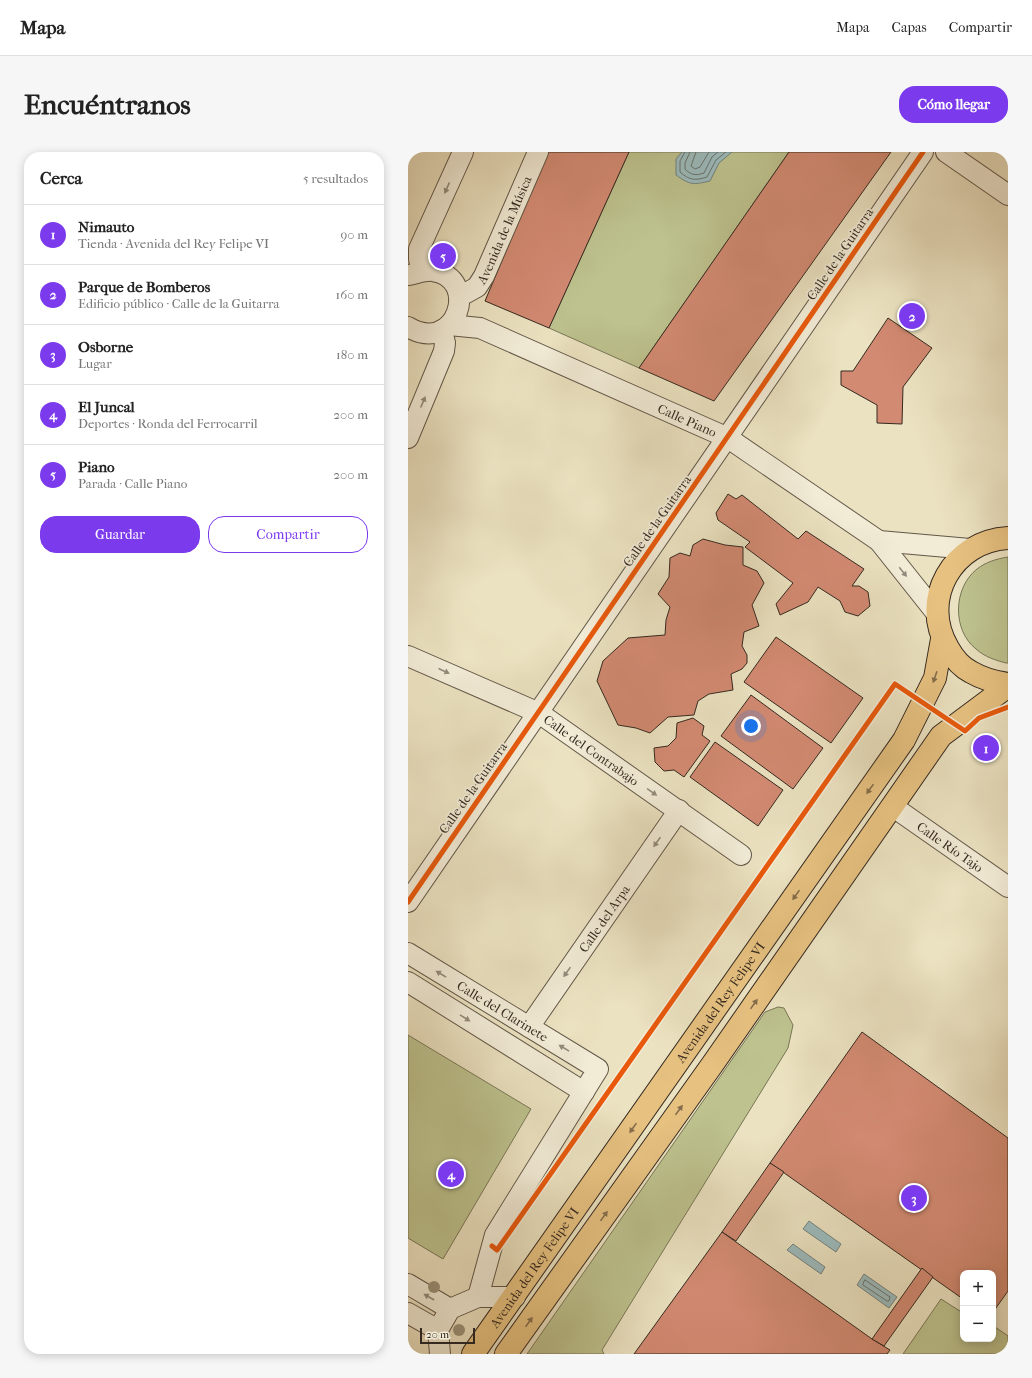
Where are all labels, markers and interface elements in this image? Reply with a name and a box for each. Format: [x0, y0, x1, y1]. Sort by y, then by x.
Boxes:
text: Mapa [20, 17, 65, 39]
text: Mapa [836, 19, 870, 36]
text: Capas [892, 19, 927, 36]
text: Compartir [949, 19, 1012, 36]
button: Cómo llegar [899, 86, 1008, 123]
text: Encuéntranos [24, 88, 191, 121]
text: Cerca [40, 168, 82, 188]
text: 5 resultados [303, 171, 368, 186]
street label: Avenida de la Música [473, 173, 535, 287]
one-way arrow [444, 182, 450, 193]
street label: Calle de la Guitarra [804, 204, 877, 303]
text: Nimauto [78, 218, 134, 236]
text: 1 [51, 227, 55, 242]
text: 90 m [340, 227, 368, 242]
text: Tienda · Avenida del Rey Felipe VI [78, 236, 269, 251]
pin: 5 [430, 241, 456, 271]
text: Parque de Bomberos [78, 278, 210, 296]
text: 2 [50, 287, 56, 302]
text: 160 m [336, 287, 368, 302]
text: Edificio público · Calle de la Guitarra [78, 296, 280, 311]
pin: 2 [899, 301, 925, 331]
text: Osborne [78, 338, 133, 356]
text: 3 [50, 347, 56, 362]
text: 180 m [336, 347, 368, 362]
text: Lugar [78, 356, 112, 371]
one-way arrow [420, 397, 426, 408]
text: El Juncal [78, 398, 135, 416]
street label: Calle Piano [656, 400, 720, 440]
text: 4 [49, 407, 57, 422]
text: 200 m [333, 407, 368, 422]
text: Deportes · Ronda del Ferrocarril [78, 416, 258, 431]
text: Piano [78, 458, 115, 476]
text: 5 [50, 467, 56, 482]
text: 200 m [333, 467, 368, 482]
street label: Calle de la Guitarra [620, 472, 695, 569]
text: Parada · Calle Piano [78, 476, 187, 491]
button: Guardar [40, 516, 200, 553]
button: Compartir [208, 516, 368, 553]
one-way arrow [899, 566, 908, 577]
one-way arrow [438, 668, 449, 674]
one-way arrow [932, 671, 938, 683]
street label: Calle del Contrabajo [541, 711, 642, 789]
your location [741, 716, 761, 736]
pin: 1 [973, 733, 999, 763]
street label: Calle de la Guitarra [436, 739, 511, 836]
one-way arrow [866, 784, 874, 794]
one-way arrow [647, 788, 658, 796]
street label: Calle Río Tajo [914, 818, 987, 875]
one-way arrow [653, 837, 661, 847]
street label: Calle del Arpa [576, 881, 633, 955]
one-way arrow [792, 890, 800, 901]
street label: Avenida del Rey Felipe VI [672, 939, 767, 1066]
one-way arrow [563, 967, 571, 977]
one-way arrow [435, 970, 447, 977]
street label: Calle del Clarinete [455, 977, 551, 1045]
one-way arrow [750, 999, 758, 1009]
one-way arrow [460, 1014, 470, 1022]
one-way arrow [559, 1045, 570, 1052]
one-way arrow [675, 1105, 683, 1116]
one-way arrow [629, 1123, 637, 1133]
pin: 4 [438, 1159, 464, 1189]
pin: 3 [901, 1183, 927, 1213]
street label: Avenida del Rey Felipe VI [486, 1204, 581, 1331]
one-way arrow [600, 1211, 608, 1221]
map controls [960, 1270, 996, 1342]
button: + [960, 1270, 996, 1306]
one-way arrow [423, 1293, 435, 1300]
button: − [960, 1306, 996, 1342]
one-way arrow [525, 1317, 533, 1327]
scale bar [420, 1326, 475, 1345]
text: 20 m [426, 1328, 449, 1341]

